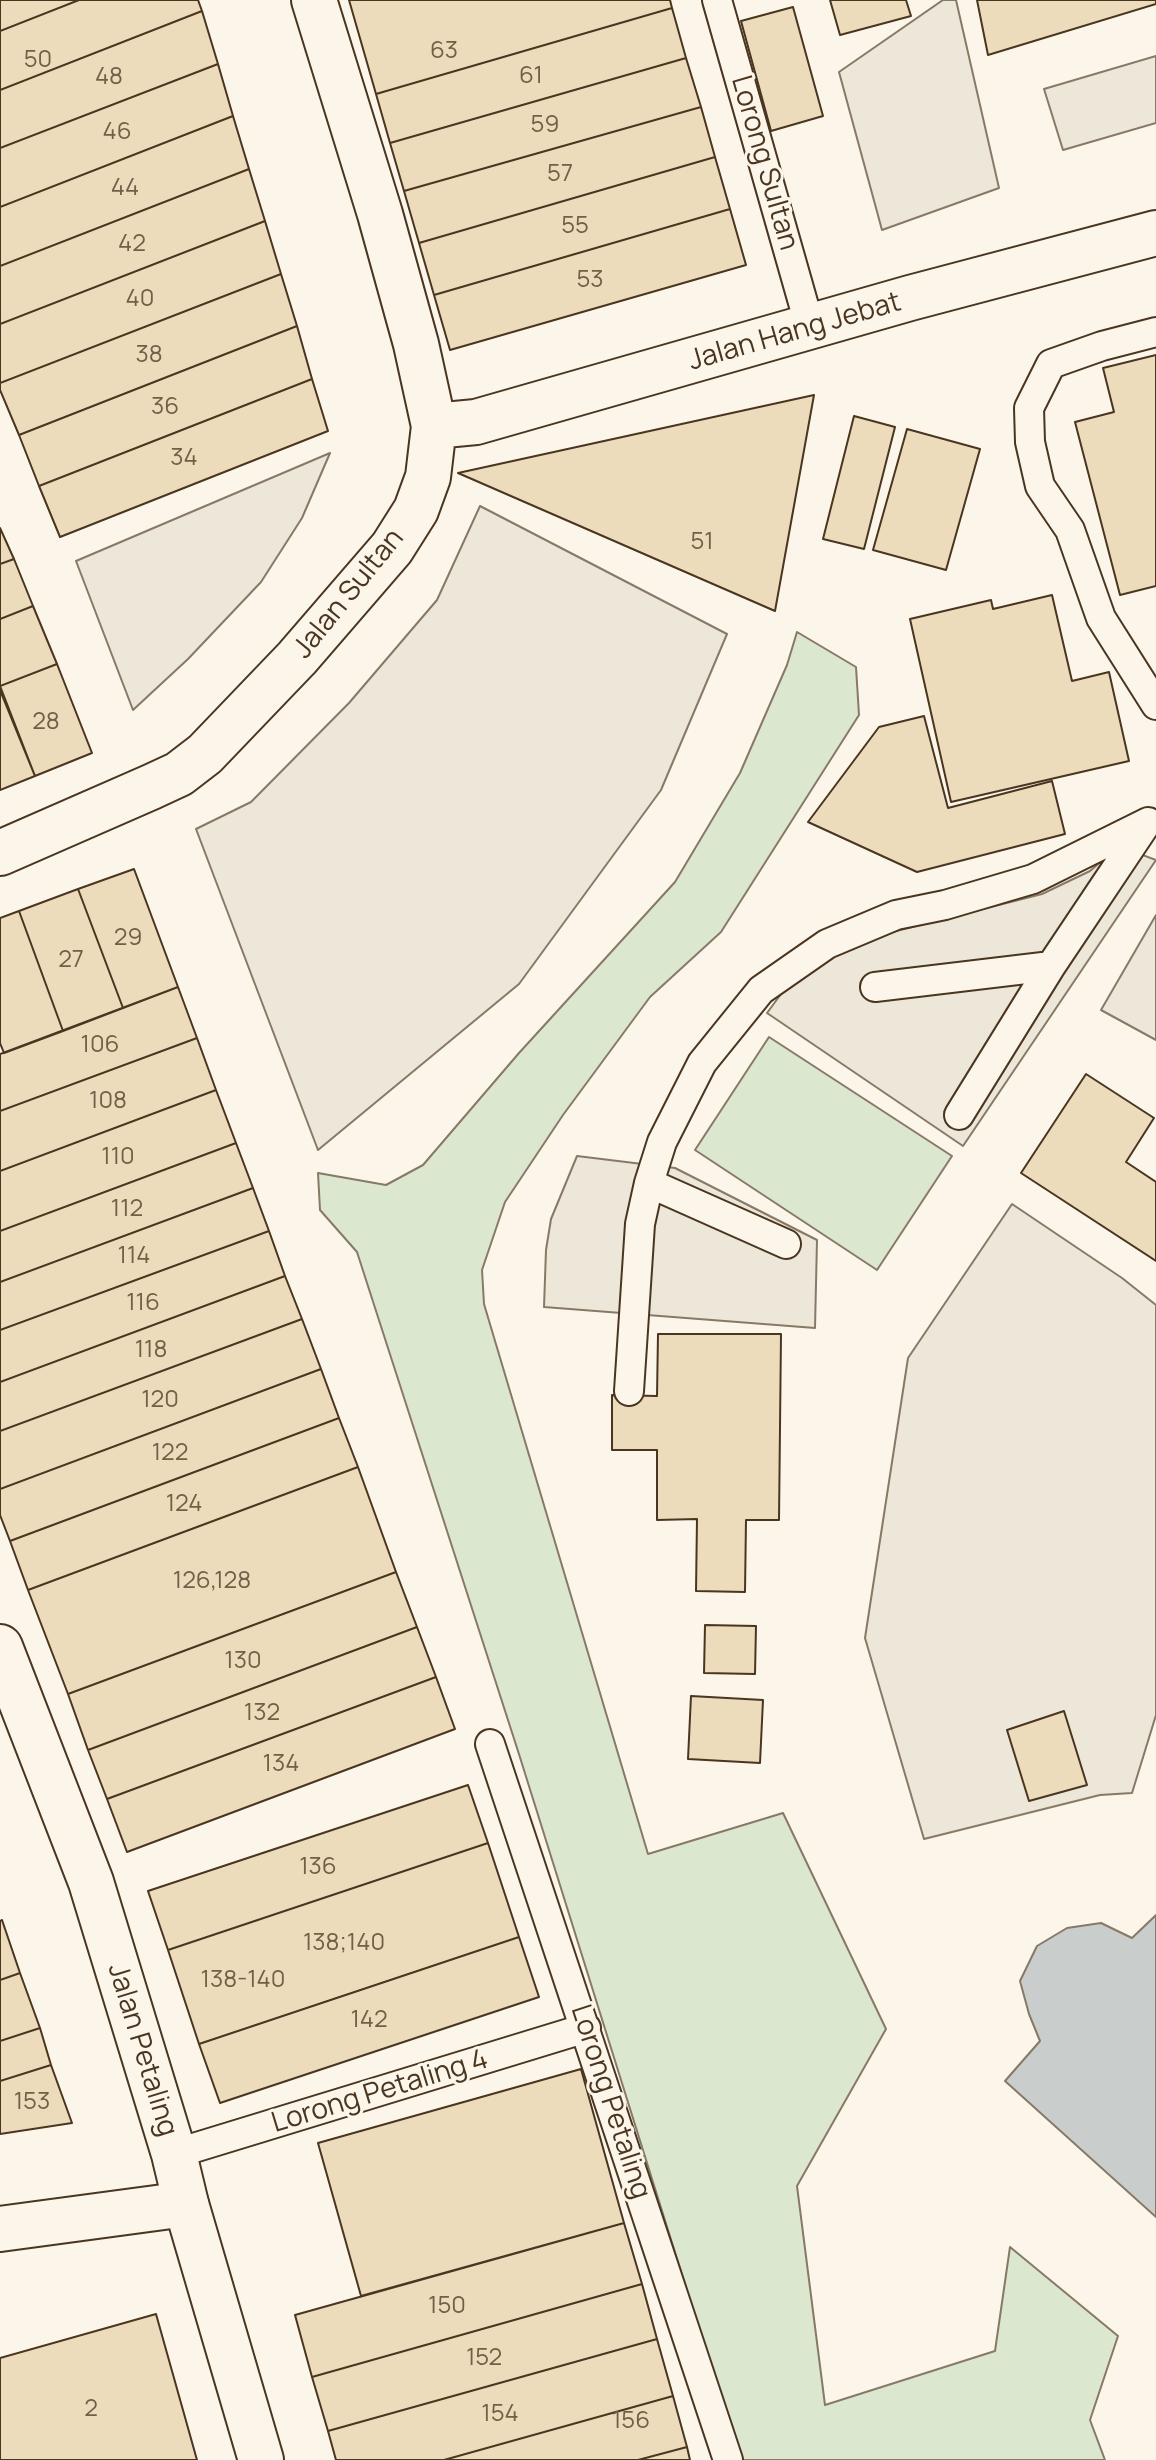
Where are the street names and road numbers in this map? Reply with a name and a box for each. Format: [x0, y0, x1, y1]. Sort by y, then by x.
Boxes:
street label: Lorong Sultan [723, 72, 805, 254]
street label: Jalan Hang Jebat [685, 286, 905, 378]
street label: Jalan Sultan [287, 523, 411, 665]
street label: Jalan Petaling [100, 1959, 184, 2141]
street label: Lorong Petaling [563, 2001, 657, 2203]
street label: Lorong Petaling 4 [268, 2043, 492, 2141]

